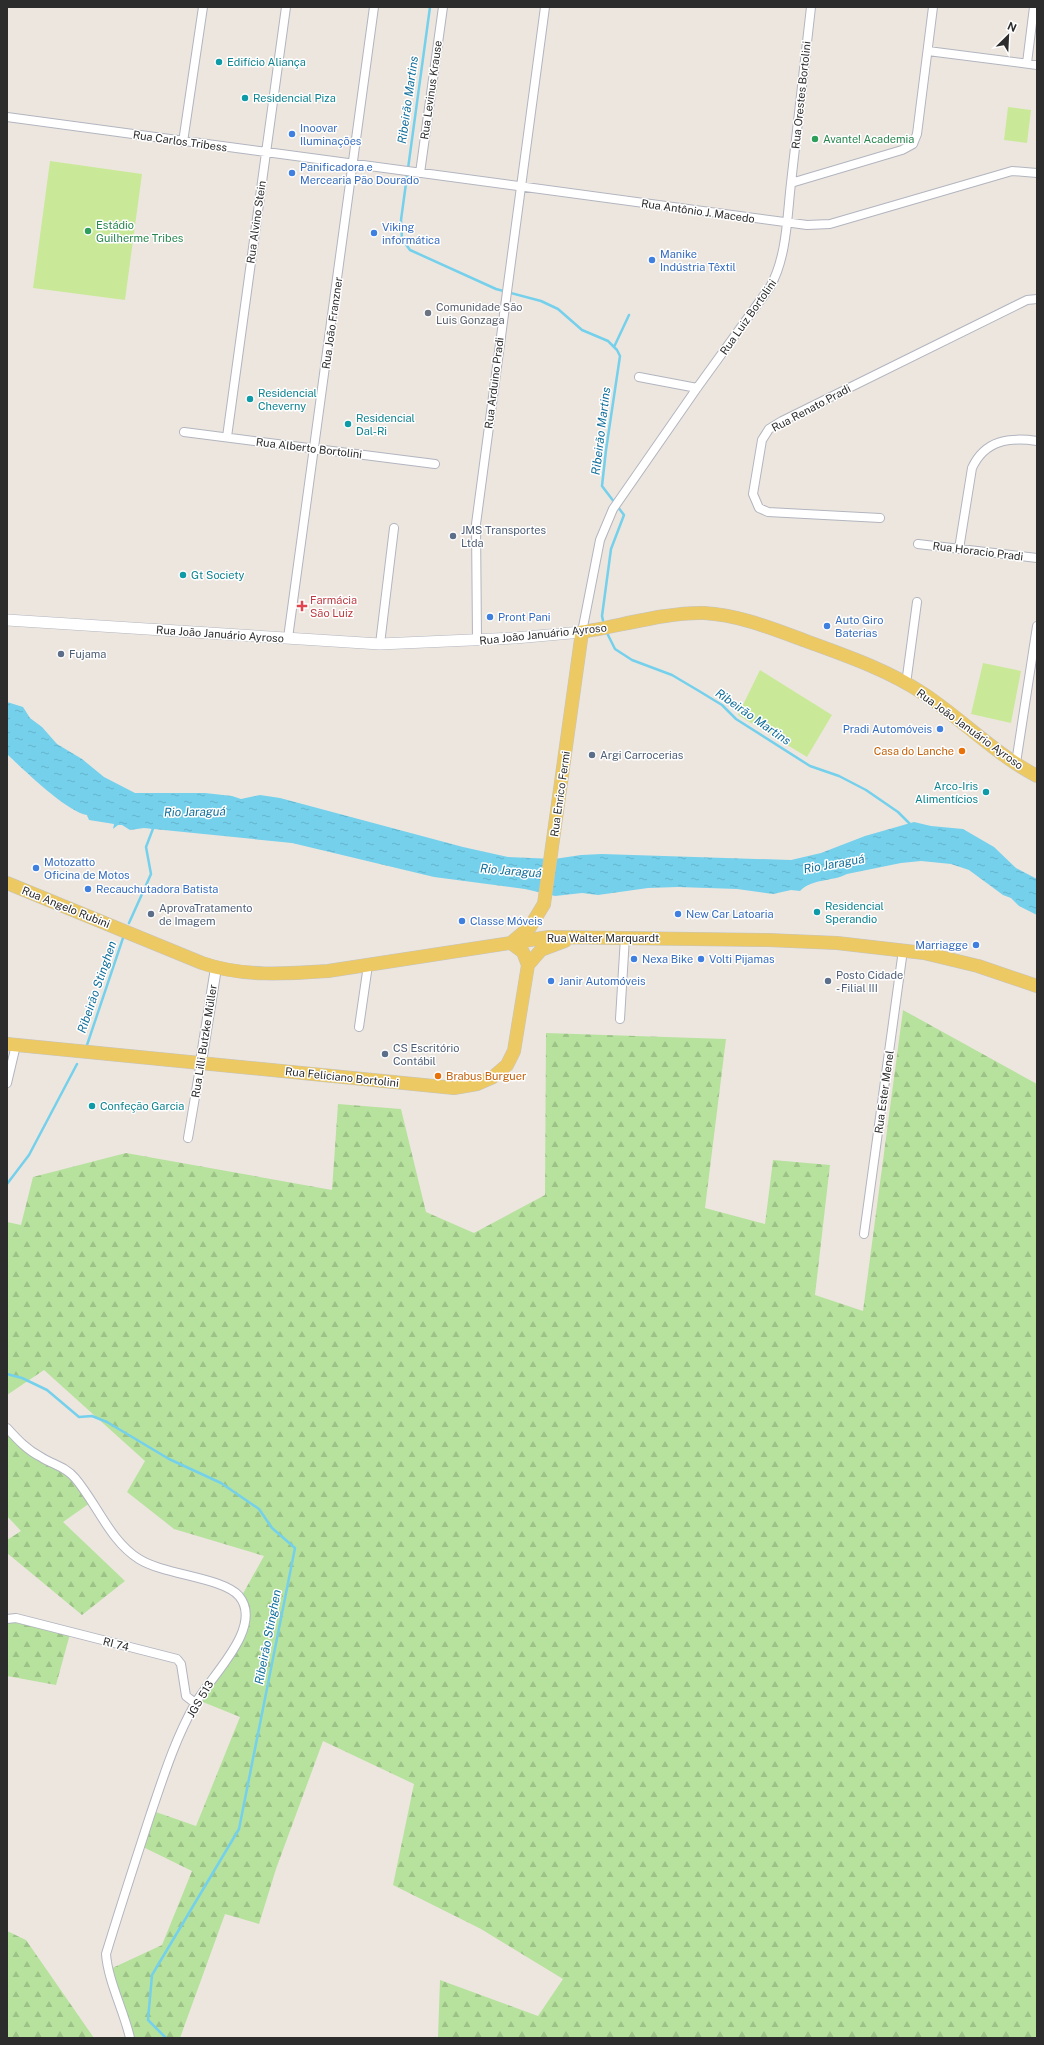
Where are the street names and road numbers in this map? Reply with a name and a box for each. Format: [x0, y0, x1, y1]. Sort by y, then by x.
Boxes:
street label: Rua Levinus Krause [418, 40, 444, 140]
street label: Rua Orestes Bortolini [789, 41, 813, 149]
street label: Rua Carlos Tribess [132, 128, 228, 154]
street label: Rua Alvino Stein [244, 180, 268, 264]
street label: Rua Antônio J. Macedo [640, 197, 756, 225]
street label: Rua João Franzner [320, 276, 344, 370]
street label: Rua Luiz Bortolini [717, 277, 779, 357]
street label: Rua Arduino Pradi [482, 337, 506, 429]
street label: Rua Renato Pradi [769, 382, 853, 434]
street label: Rua Alberto Bortolini [255, 436, 363, 460]
street label: Rua Horacio Pradi [932, 539, 1024, 563]
street label: Rua João Januário Ayroso [479, 621, 607, 647]
street label: Rua João Januário Ayroso [156, 624, 284, 644]
street label: Rua João Januário Ayroso [915, 687, 1025, 771]
street label: Rua Enrico Fermi [548, 750, 572, 838]
street label: Rua Angelo Rubini [20, 884, 112, 930]
street label: Rua Walter Marquardt [547, 932, 659, 944]
street label: Rua Lilli Butzke Müller [189, 984, 219, 1098]
street label: Rua Ester Menel [872, 1050, 896, 1134]
street label: Rua Feliciano Bortolini [285, 1065, 399, 1089]
street label: RI 74 [102, 1635, 130, 1653]
street label: JGS 513 [184, 1678, 216, 1720]

